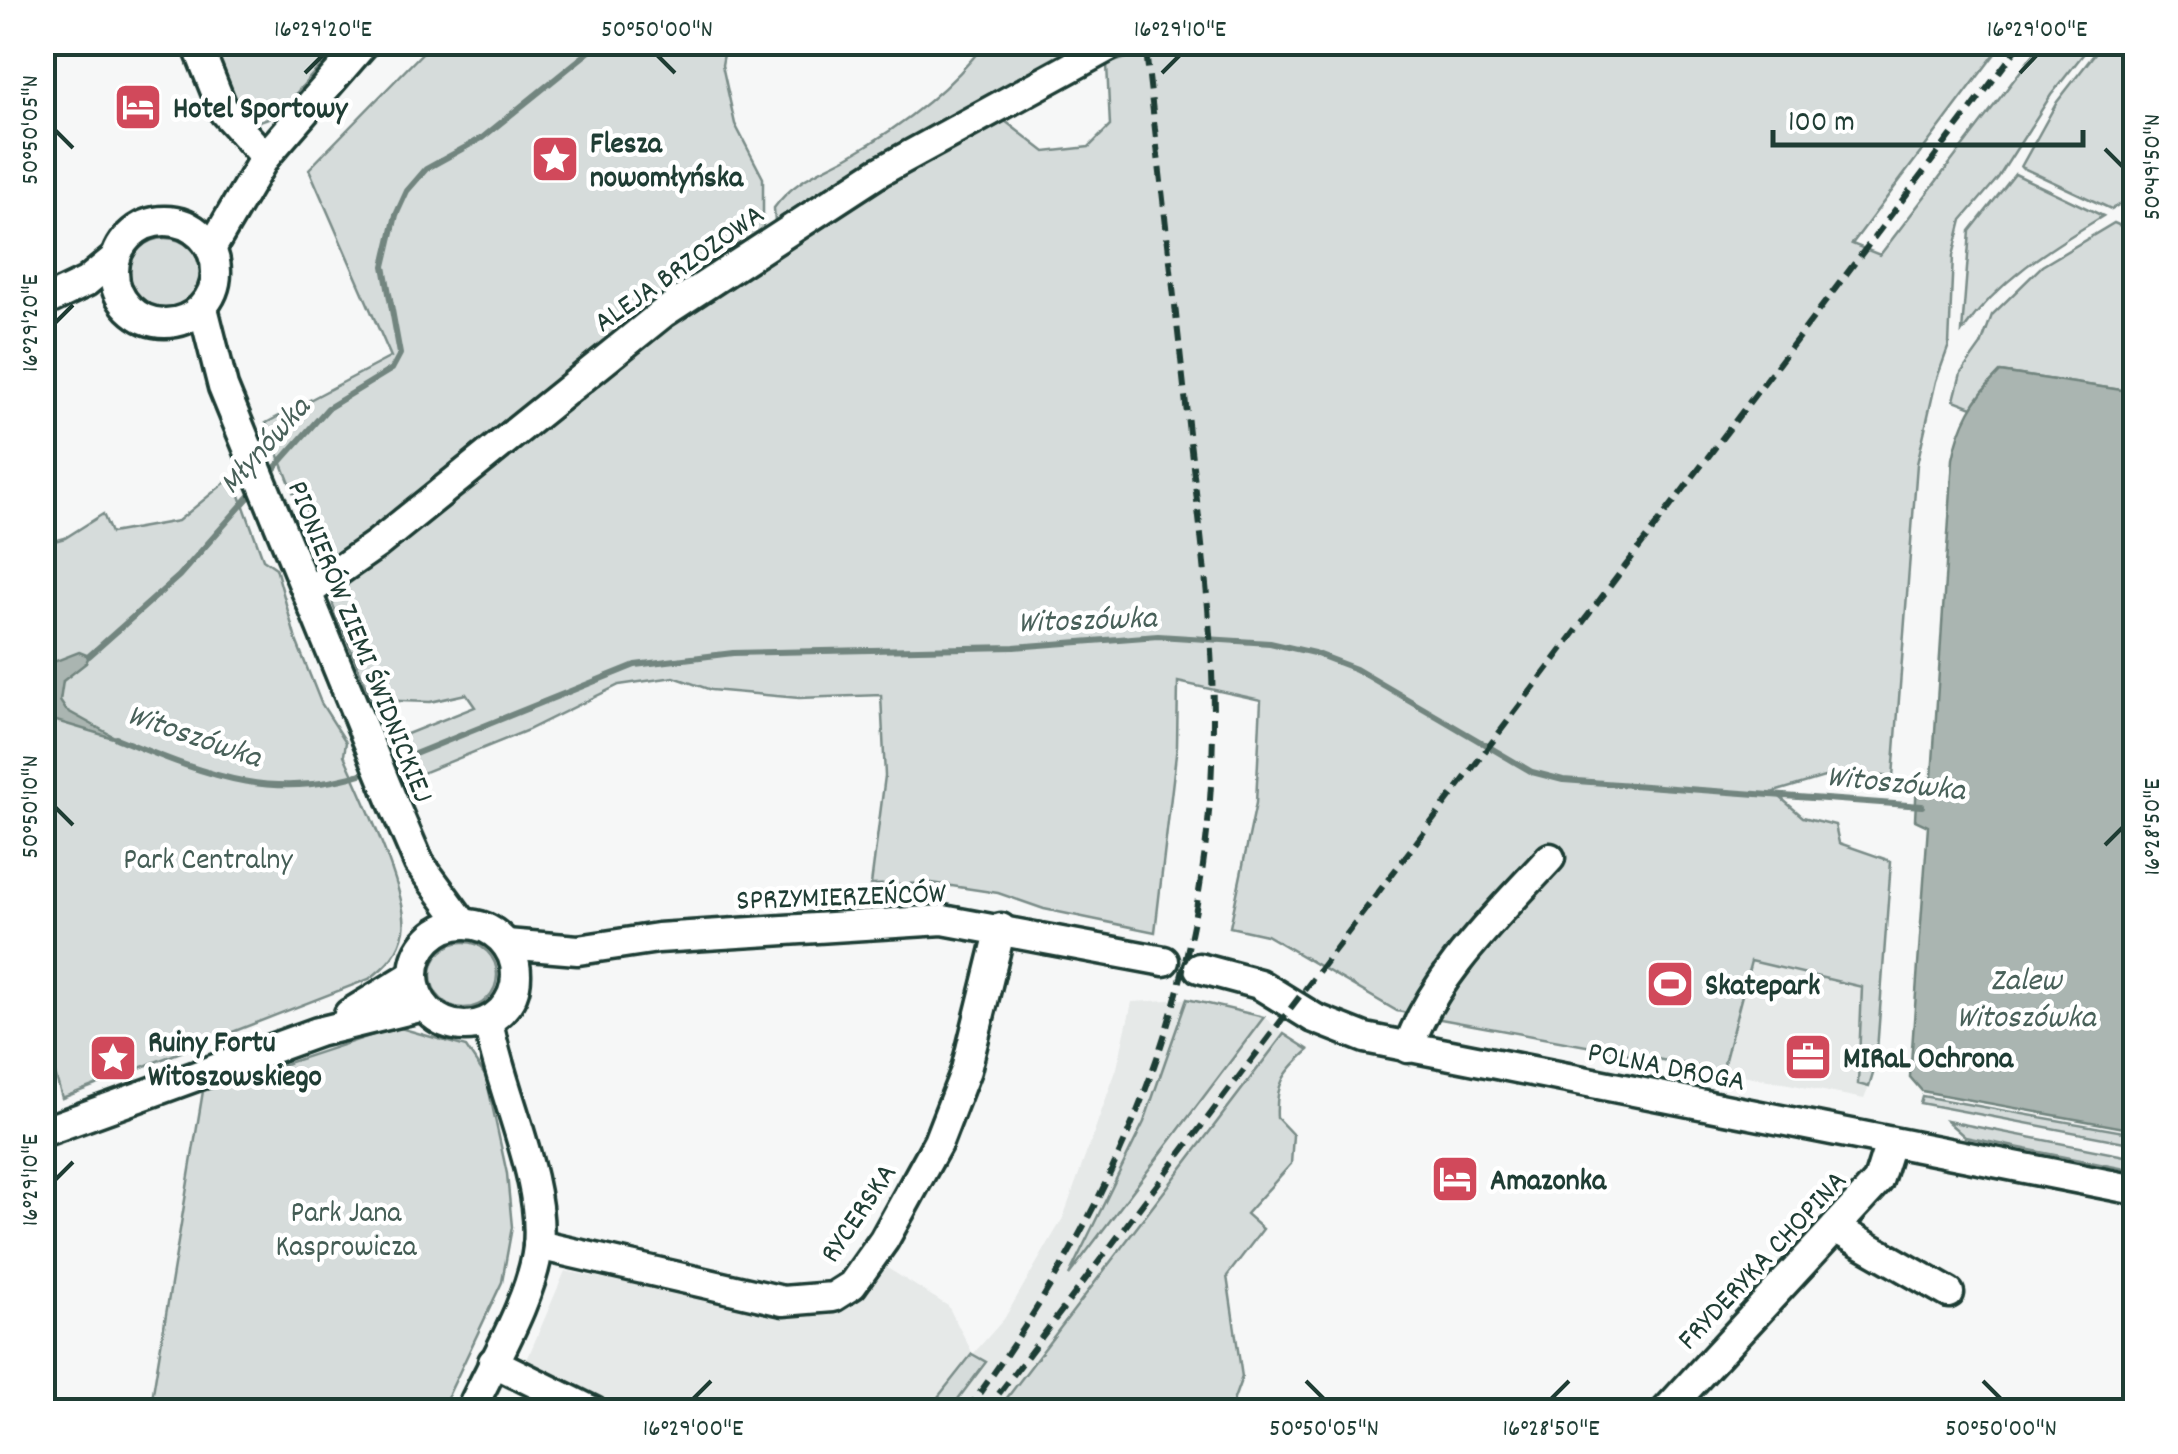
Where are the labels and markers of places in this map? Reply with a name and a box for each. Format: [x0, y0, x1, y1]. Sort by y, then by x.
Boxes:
hotel icon: Hotel Sportowy [112, 81, 164, 133]
place label: Hotel Sportowy [173, 90, 349, 133]
place label: Flesza nowomłyńska [590, 125, 744, 202]
place icon: Flesza nowomłyńska [529, 133, 581, 185]
sports icon: Skatepark [1644, 958, 1696, 1010]
place label: Skatepark [1705, 967, 1820, 1010]
place label: Ruiny Fortu Witoszowskiego [148, 1024, 322, 1101]
office icon: MIRaL Ochrona [1782, 1031, 1834, 1083]
place icon: Ruiny Fortu Witoszowskiego [87, 1032, 139, 1084]
place label: MIRaL Ochrona [1843, 1040, 2014, 1083]
hotel icon: Amazonka [1429, 1153, 1481, 1205]
place label: Amazonka [1490, 1162, 1607, 1205]

